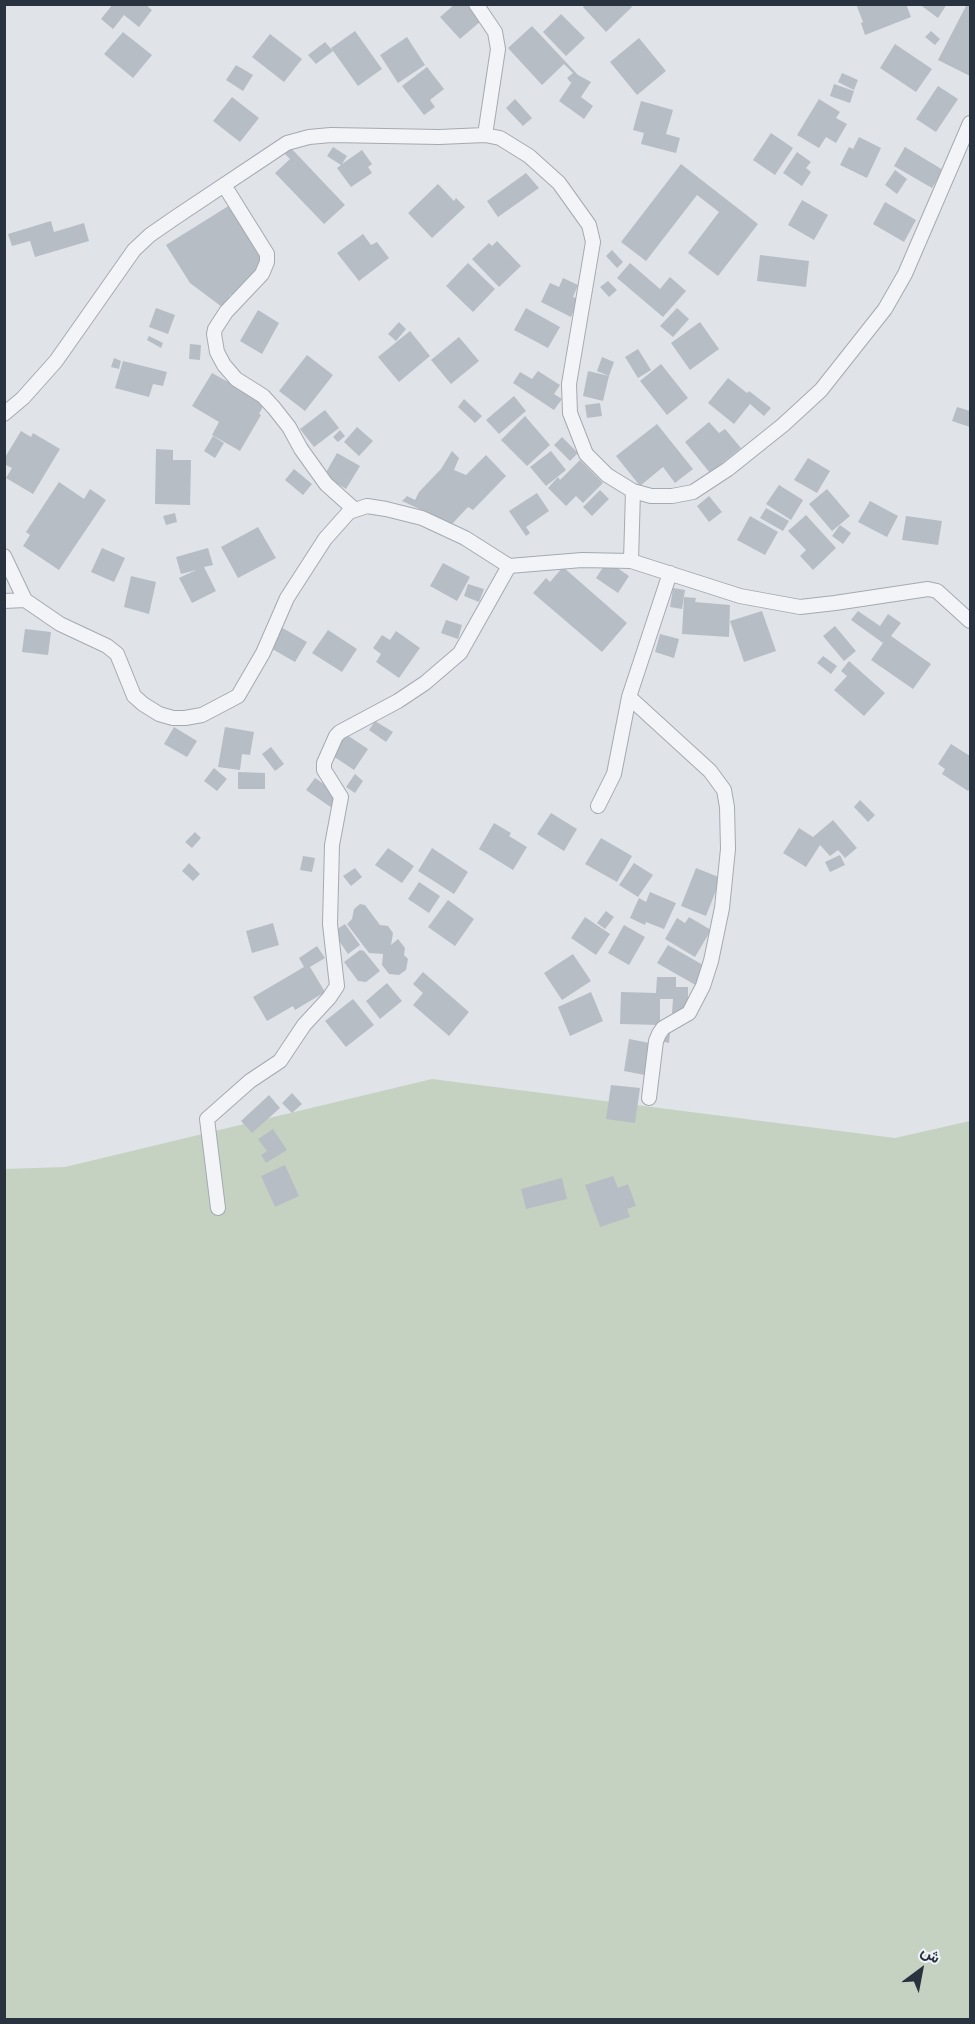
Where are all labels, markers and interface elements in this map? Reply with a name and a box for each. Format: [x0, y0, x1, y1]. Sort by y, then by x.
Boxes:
north arrow [891, 1940, 951, 2000]
text: ش [918, 1941, 944, 1967]

